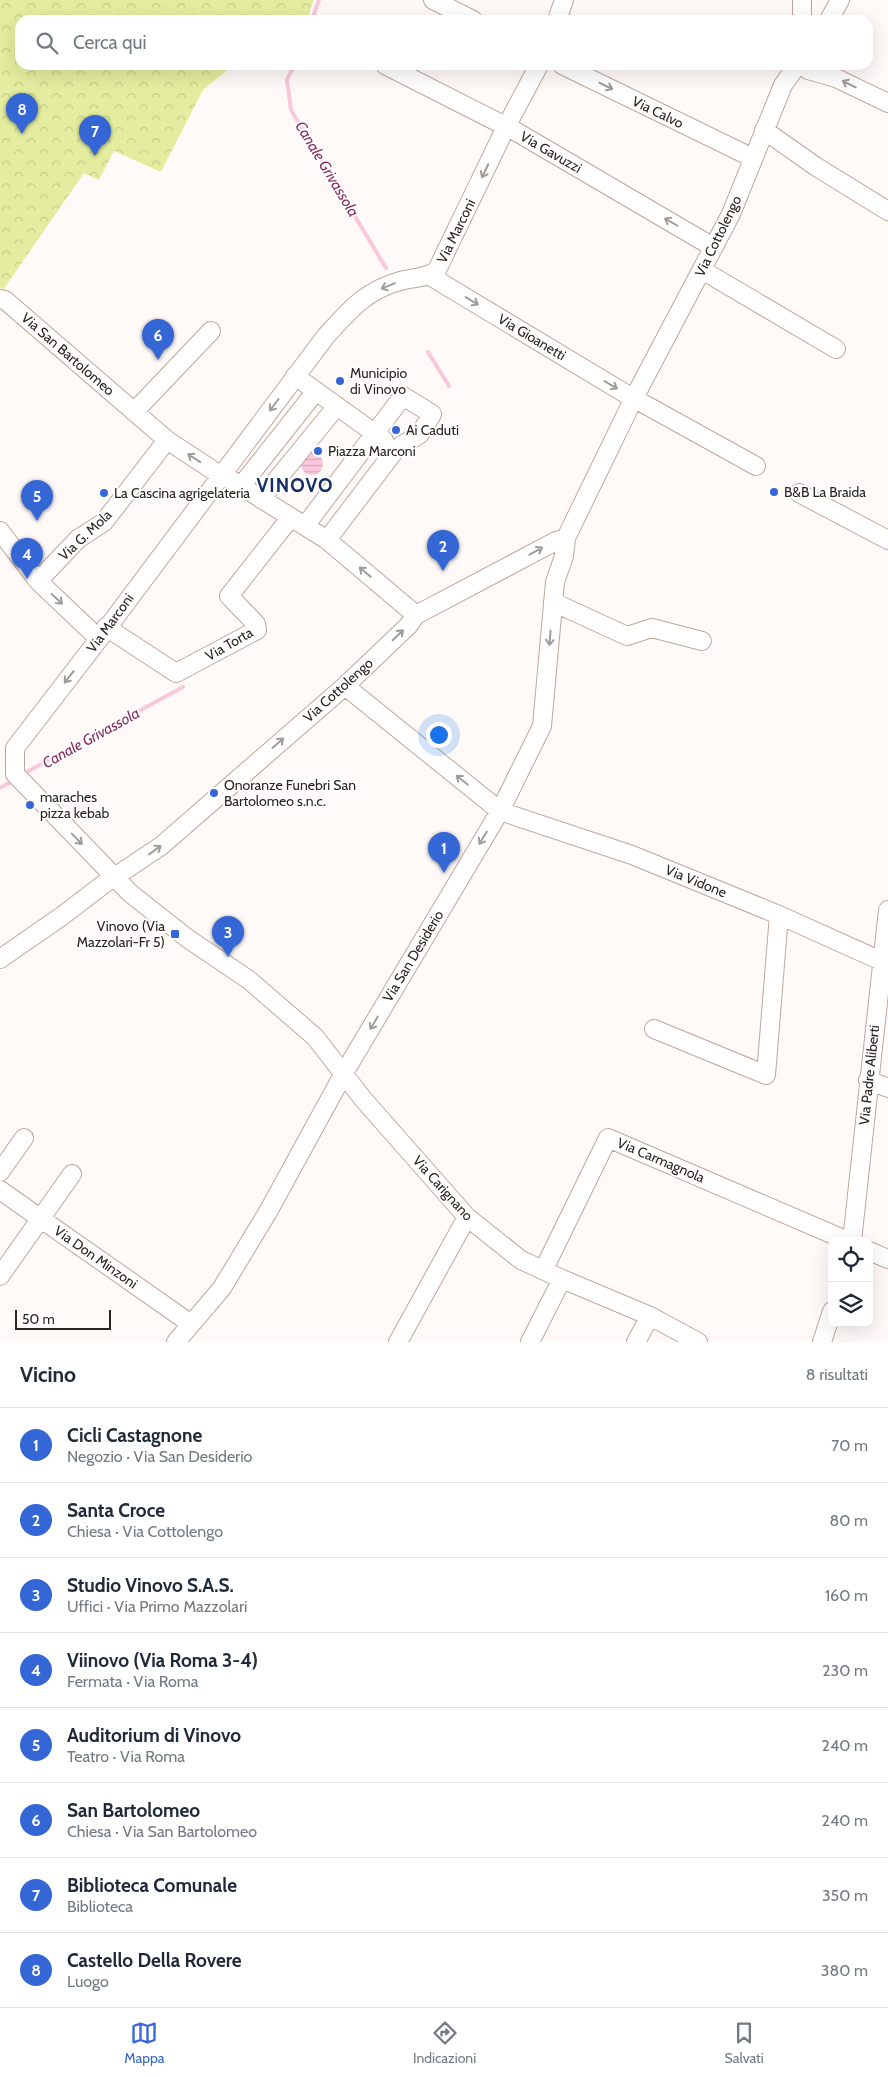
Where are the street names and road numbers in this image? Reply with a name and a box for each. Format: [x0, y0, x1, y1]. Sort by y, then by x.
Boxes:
street label: Via Calvo [629, 92, 687, 132]
street label: Via Gavuzzi [517, 127, 585, 177]
street label: Via Cottolengo [691, 192, 746, 279]
street label: Via Marconi [433, 196, 479, 266]
street label: Via San Bartolomeo [18, 309, 119, 400]
street label: Via Gioanetti [495, 310, 569, 364]
street label: Via G. Mola [55, 506, 116, 564]
street label: Via Marconi [82, 590, 138, 656]
street label: Via Torta [202, 623, 256, 665]
street label: Via Cottolengo [299, 654, 377, 726]
street label: Via Vidone [663, 861, 729, 901]
street label: Via San Desiderio [379, 907, 448, 1005]
street label: Via Padre Aliberti [855, 1024, 883, 1126]
street label: Via Carmagnola [615, 1133, 708, 1187]
street label: Via Carignano [409, 1152, 477, 1225]
street label: Via Don Minzoni [51, 1222, 141, 1292]

